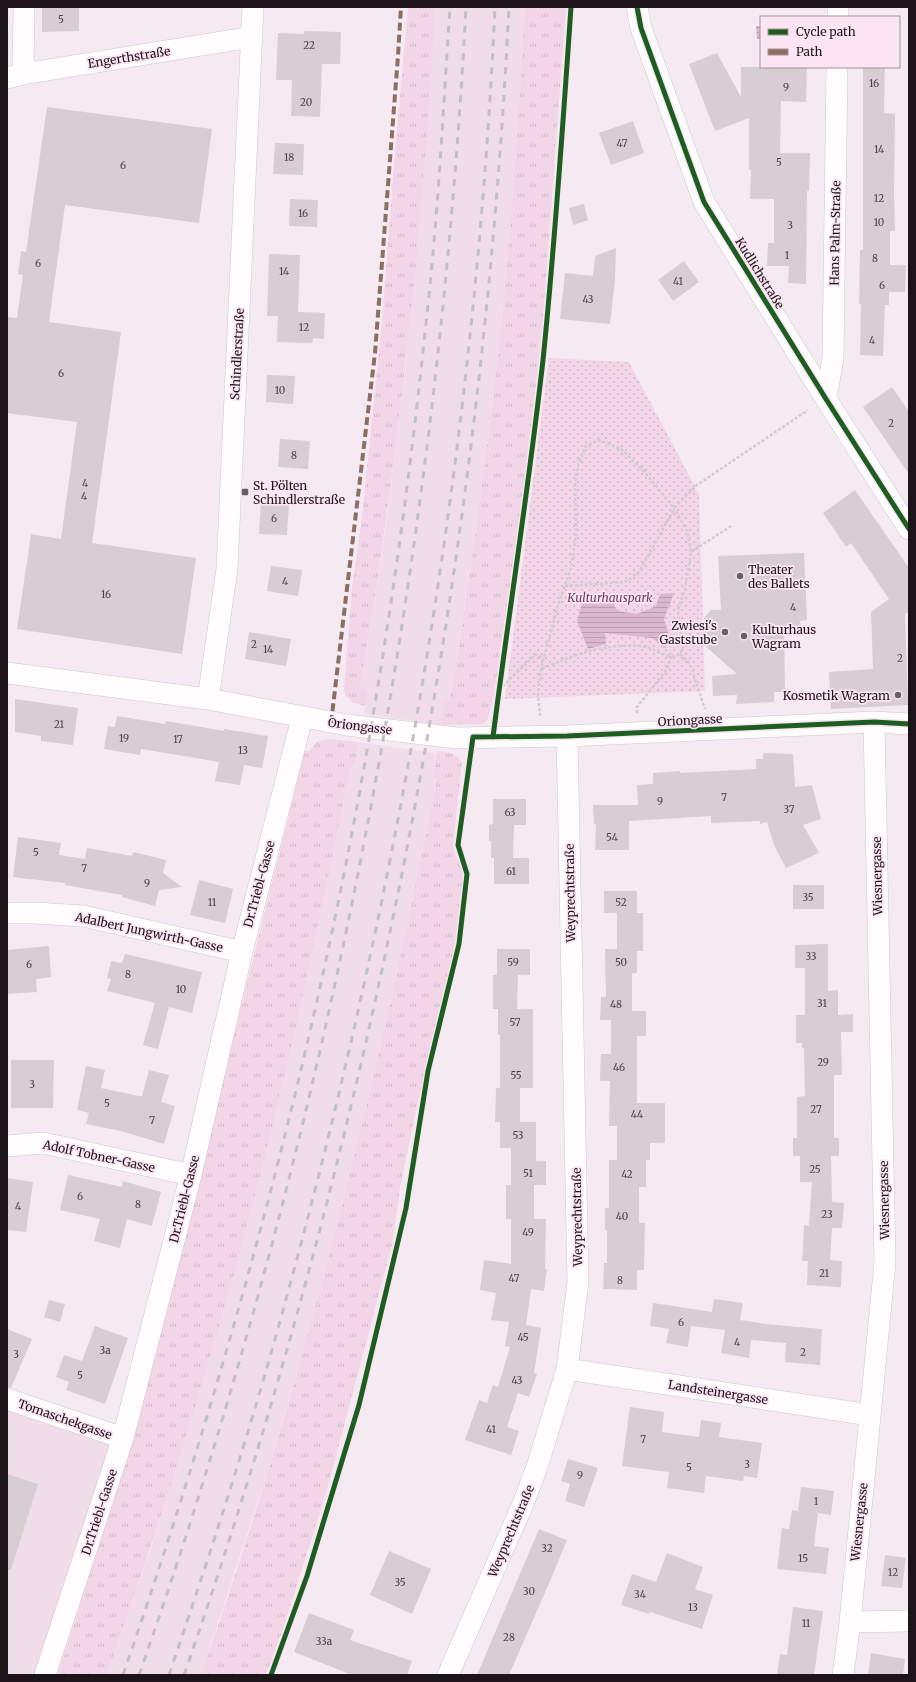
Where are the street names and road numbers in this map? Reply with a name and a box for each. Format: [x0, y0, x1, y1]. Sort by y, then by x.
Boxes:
street label: Engerthstraße [87, 43, 171, 71]
street label: Hans Palm-Straße [827, 180, 843, 286]
street label: Kudlichstraße [732, 235, 788, 311]
street label: Schindlerstraße [227, 308, 247, 400]
street label: Oriongasse [657, 711, 723, 729]
street label: Oriongasse [327, 715, 393, 737]
street label: Wiesnergasse [869, 836, 885, 917]
street label: Dr.Triebl-Gasse [240, 839, 278, 929]
street label: Weyprechtstraße [562, 844, 578, 943]
street label: Adalbert Jungwirth-Gasse [73, 909, 224, 955]
street label: Adolf Tobner-Gasse [41, 1137, 156, 1175]
street label: Dr.Triebl-Gasse [166, 1154, 202, 1244]
street label: Wiesnergasse [876, 1160, 892, 1241]
street label: Weyprechtstraße [569, 1168, 585, 1267]
street label: Landsteinergasse [667, 1377, 769, 1407]
street label: Tomaschekgasse [16, 1396, 114, 1442]
street label: Dr.Triebl-Gasse [78, 1467, 120, 1557]
street label: Wiesnergasse [847, 1482, 871, 1563]
street label: Weyprechtstraße [484, 1483, 537, 1580]

